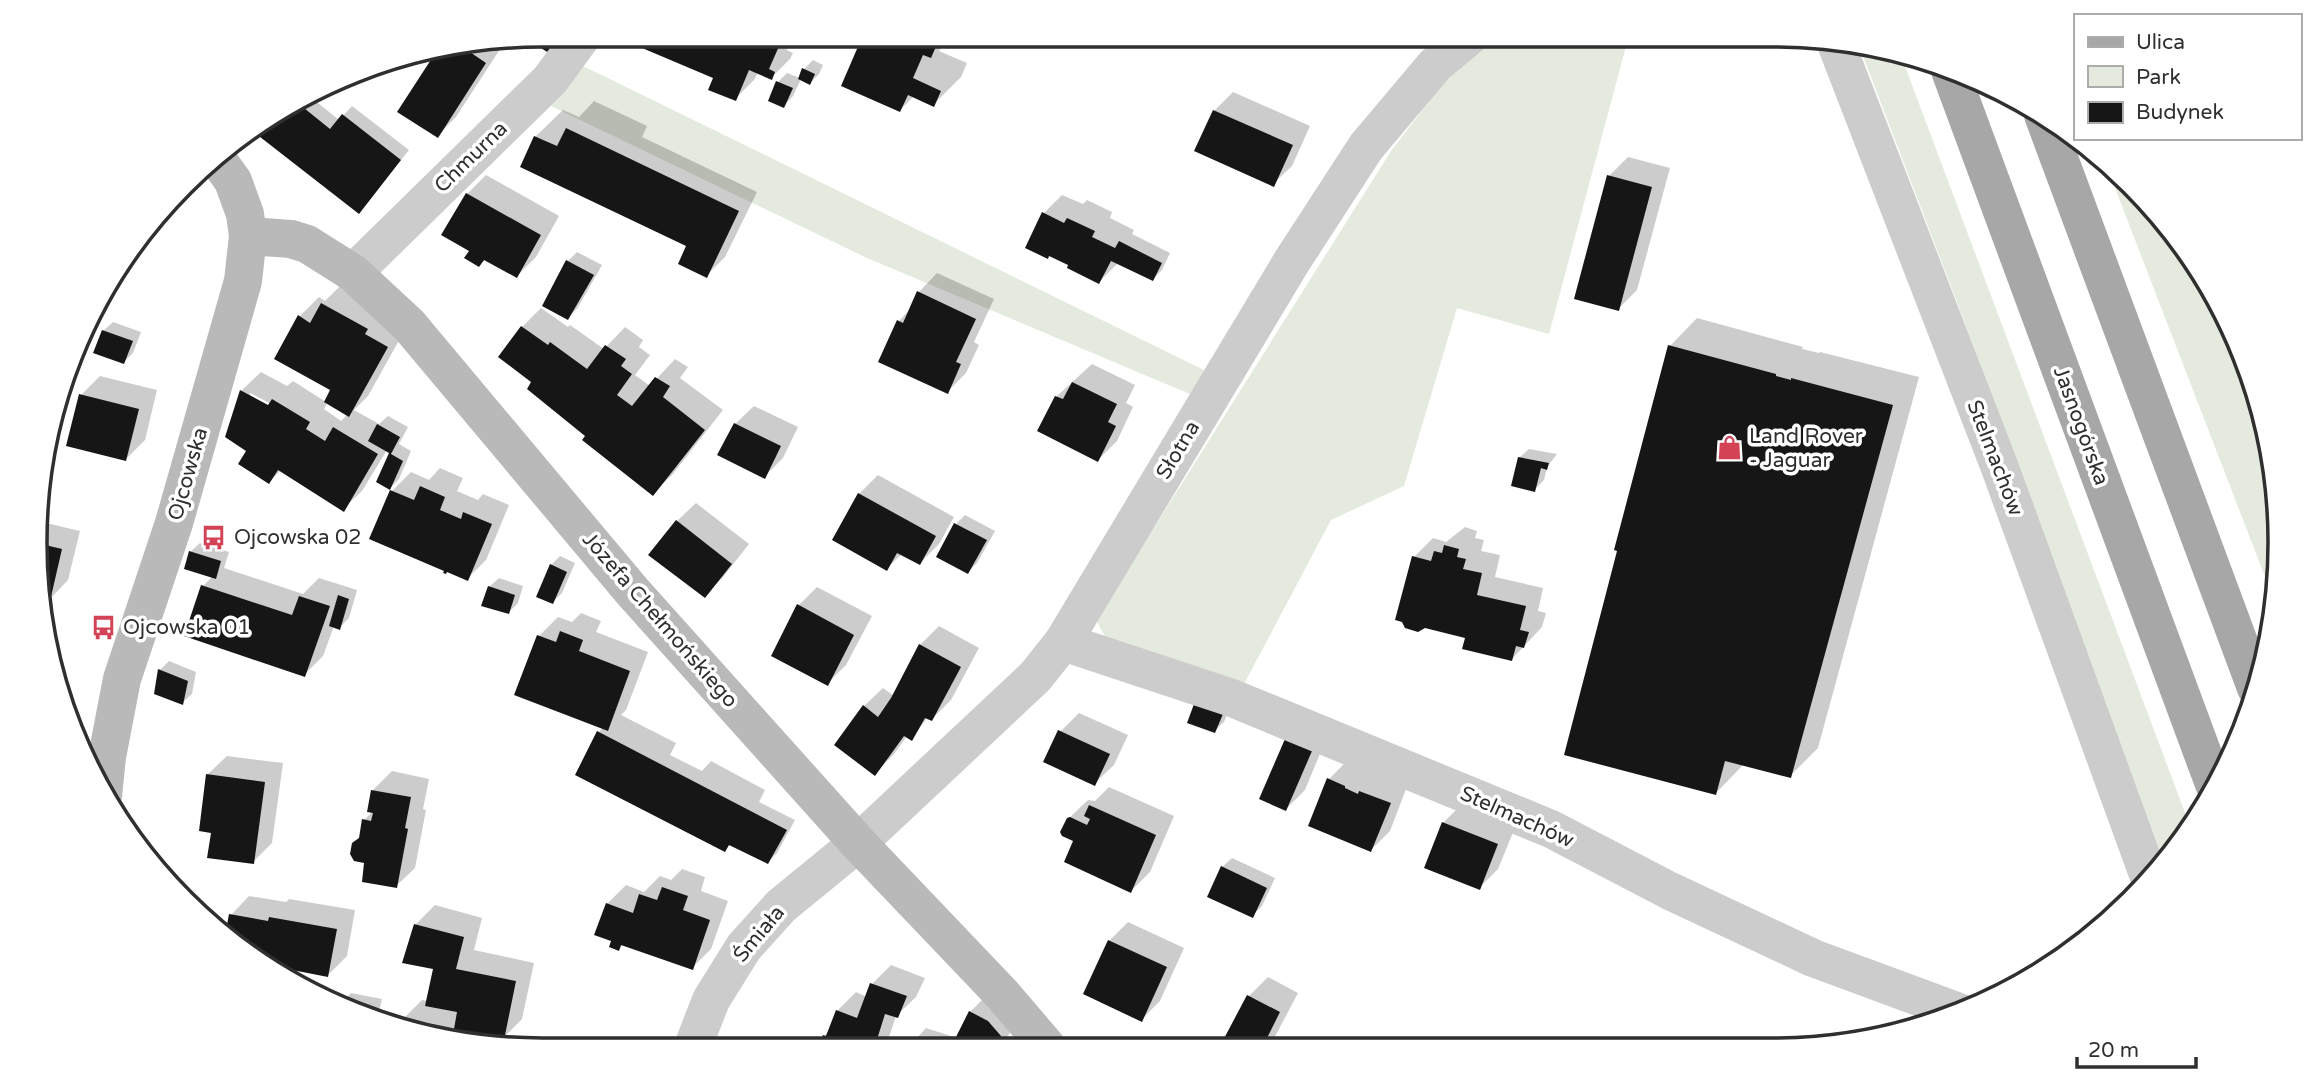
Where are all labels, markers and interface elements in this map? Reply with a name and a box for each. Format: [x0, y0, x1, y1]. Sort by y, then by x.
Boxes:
legend [2074, 14, 2301, 140]
text: Ulica [2136, 30, 2185, 55]
text: Park [2136, 65, 2181, 90]
text: Budynek [2136, 100, 2224, 125]
street label: Chmurna [429, 116, 513, 198]
street label: Jasnogórska [2048, 363, 2114, 489]
street label: Stelmachów [1962, 397, 2029, 520]
street label: Słotna [1151, 416, 1205, 484]
place label: Land Rover - Jaguar [1749, 424, 1863, 473]
street label: Ojcowska [163, 425, 213, 523]
shop icon: Land Rover - Jaguar [1715, 434, 1743, 462]
bus stop icon: Ojcowska 02 [200, 523, 228, 551]
place label: Ojcowska 02 [234, 525, 362, 550]
street label: Józefa Chełmońskiego [577, 527, 743, 713]
bus stop icon: Ojcowska 01 [89, 613, 117, 641]
place label: Ojcowska 01 [123, 615, 251, 640]
street label: Stelmachów [1456, 781, 1578, 853]
street label: Śmiała [728, 901, 790, 967]
scale bar [2077, 1026, 2196, 1070]
text: 20 m [2088, 1038, 2139, 1063]

